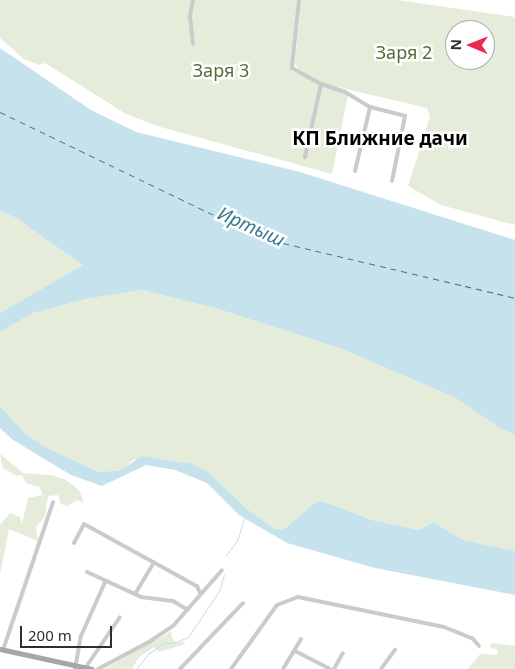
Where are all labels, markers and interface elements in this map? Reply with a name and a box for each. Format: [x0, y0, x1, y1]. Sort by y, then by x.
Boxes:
north arrow [445, 20, 495, 70]
text: N [446, 39, 465, 51]
park label: Заря 2 [376, 41, 432, 63]
park label: Заря 3 [193, 59, 249, 81]
district label: КП Ближние дачи [292, 128, 468, 150]
water label: Иртыш [214, 202, 288, 252]
scale bar [22, 616, 115, 648]
text: 200 m [28, 625, 72, 645]

